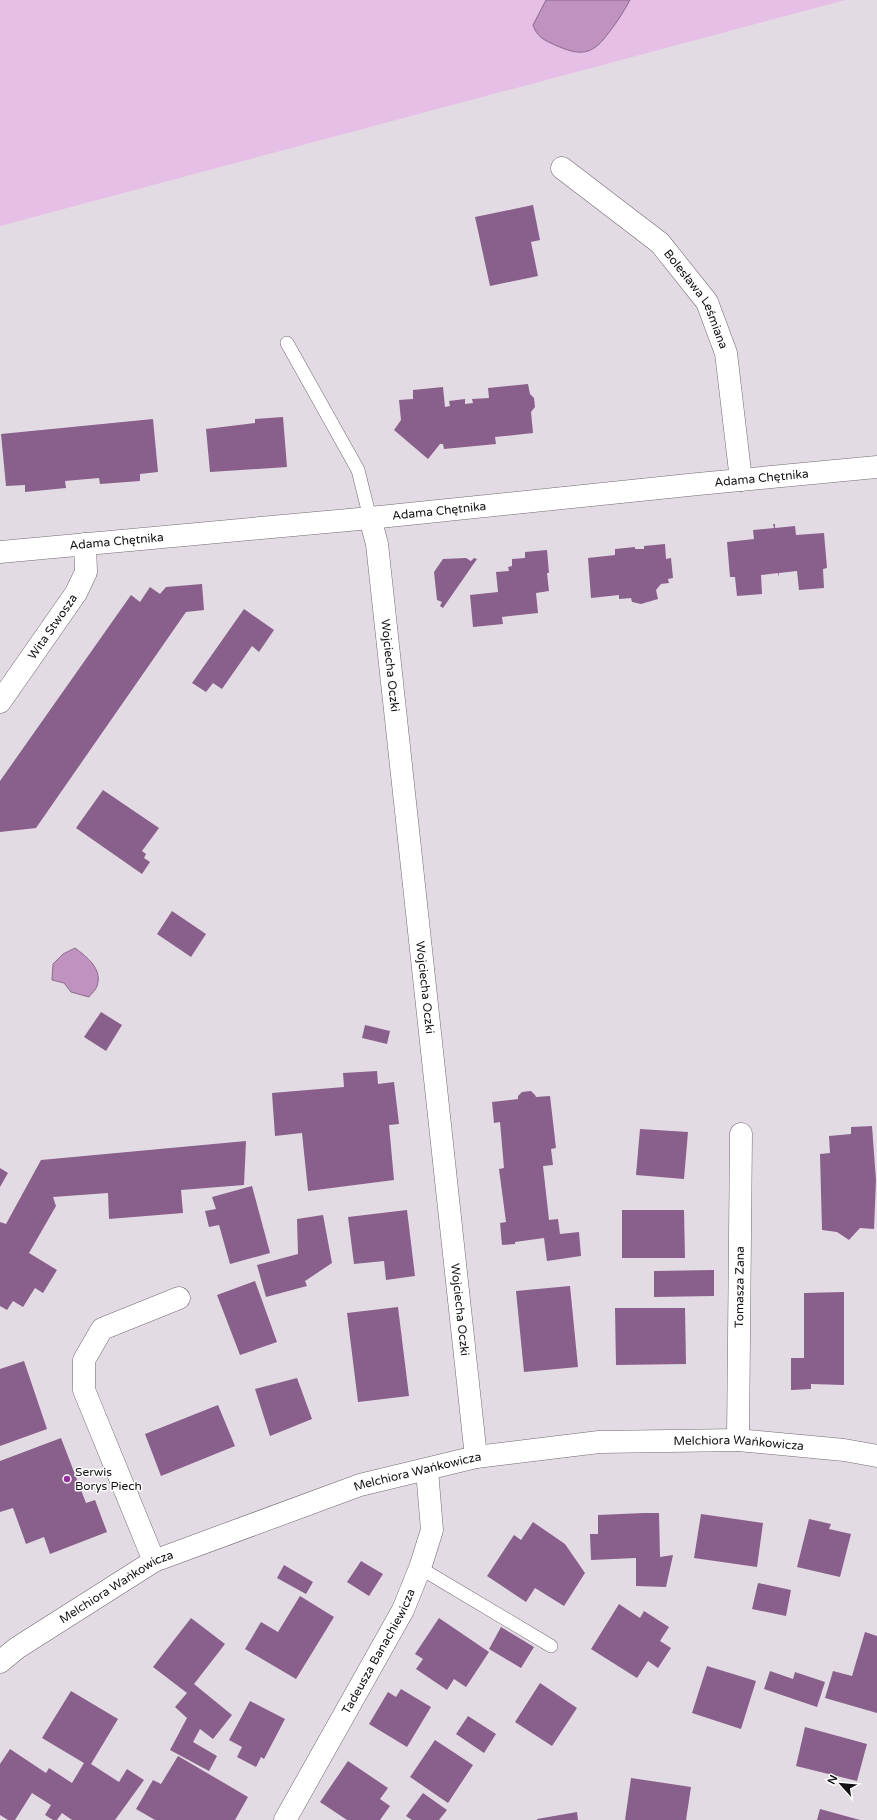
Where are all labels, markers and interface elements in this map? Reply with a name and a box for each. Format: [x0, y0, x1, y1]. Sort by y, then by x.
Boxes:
street label: Bolesława Leśmiana [661, 247, 731, 351]
street label: Adama Chętnika [714, 467, 809, 489]
street label: Adama Chętnika [391, 499, 487, 523]
street label: Adama Chętnika [69, 530, 164, 553]
street label: Wita Stwosza [25, 591, 80, 662]
street label: Wojciecha Oczki [378, 618, 402, 712]
street label: Wojciecha Oczki [413, 940, 437, 1035]
street label: Tomasza Zana [732, 1246, 747, 1328]
street label: Wojciecha Oczki [448, 1262, 472, 1357]
street label: Melchiora Wańkowicza [673, 1433, 805, 1453]
street label: Melchiora Wańkowicza [352, 1449, 482, 1494]
place label: Serwis Borys Piech [75, 1465, 142, 1493]
marker: Serwis Borys Piech [62, 1474, 72, 1484]
street label: Melchiora Wańkowicza [57, 1547, 175, 1626]
street label: Tadeusza Banachiewicza [339, 1587, 418, 1716]
north arrow [821, 1764, 861, 1804]
text: N [825, 1773, 840, 1787]

